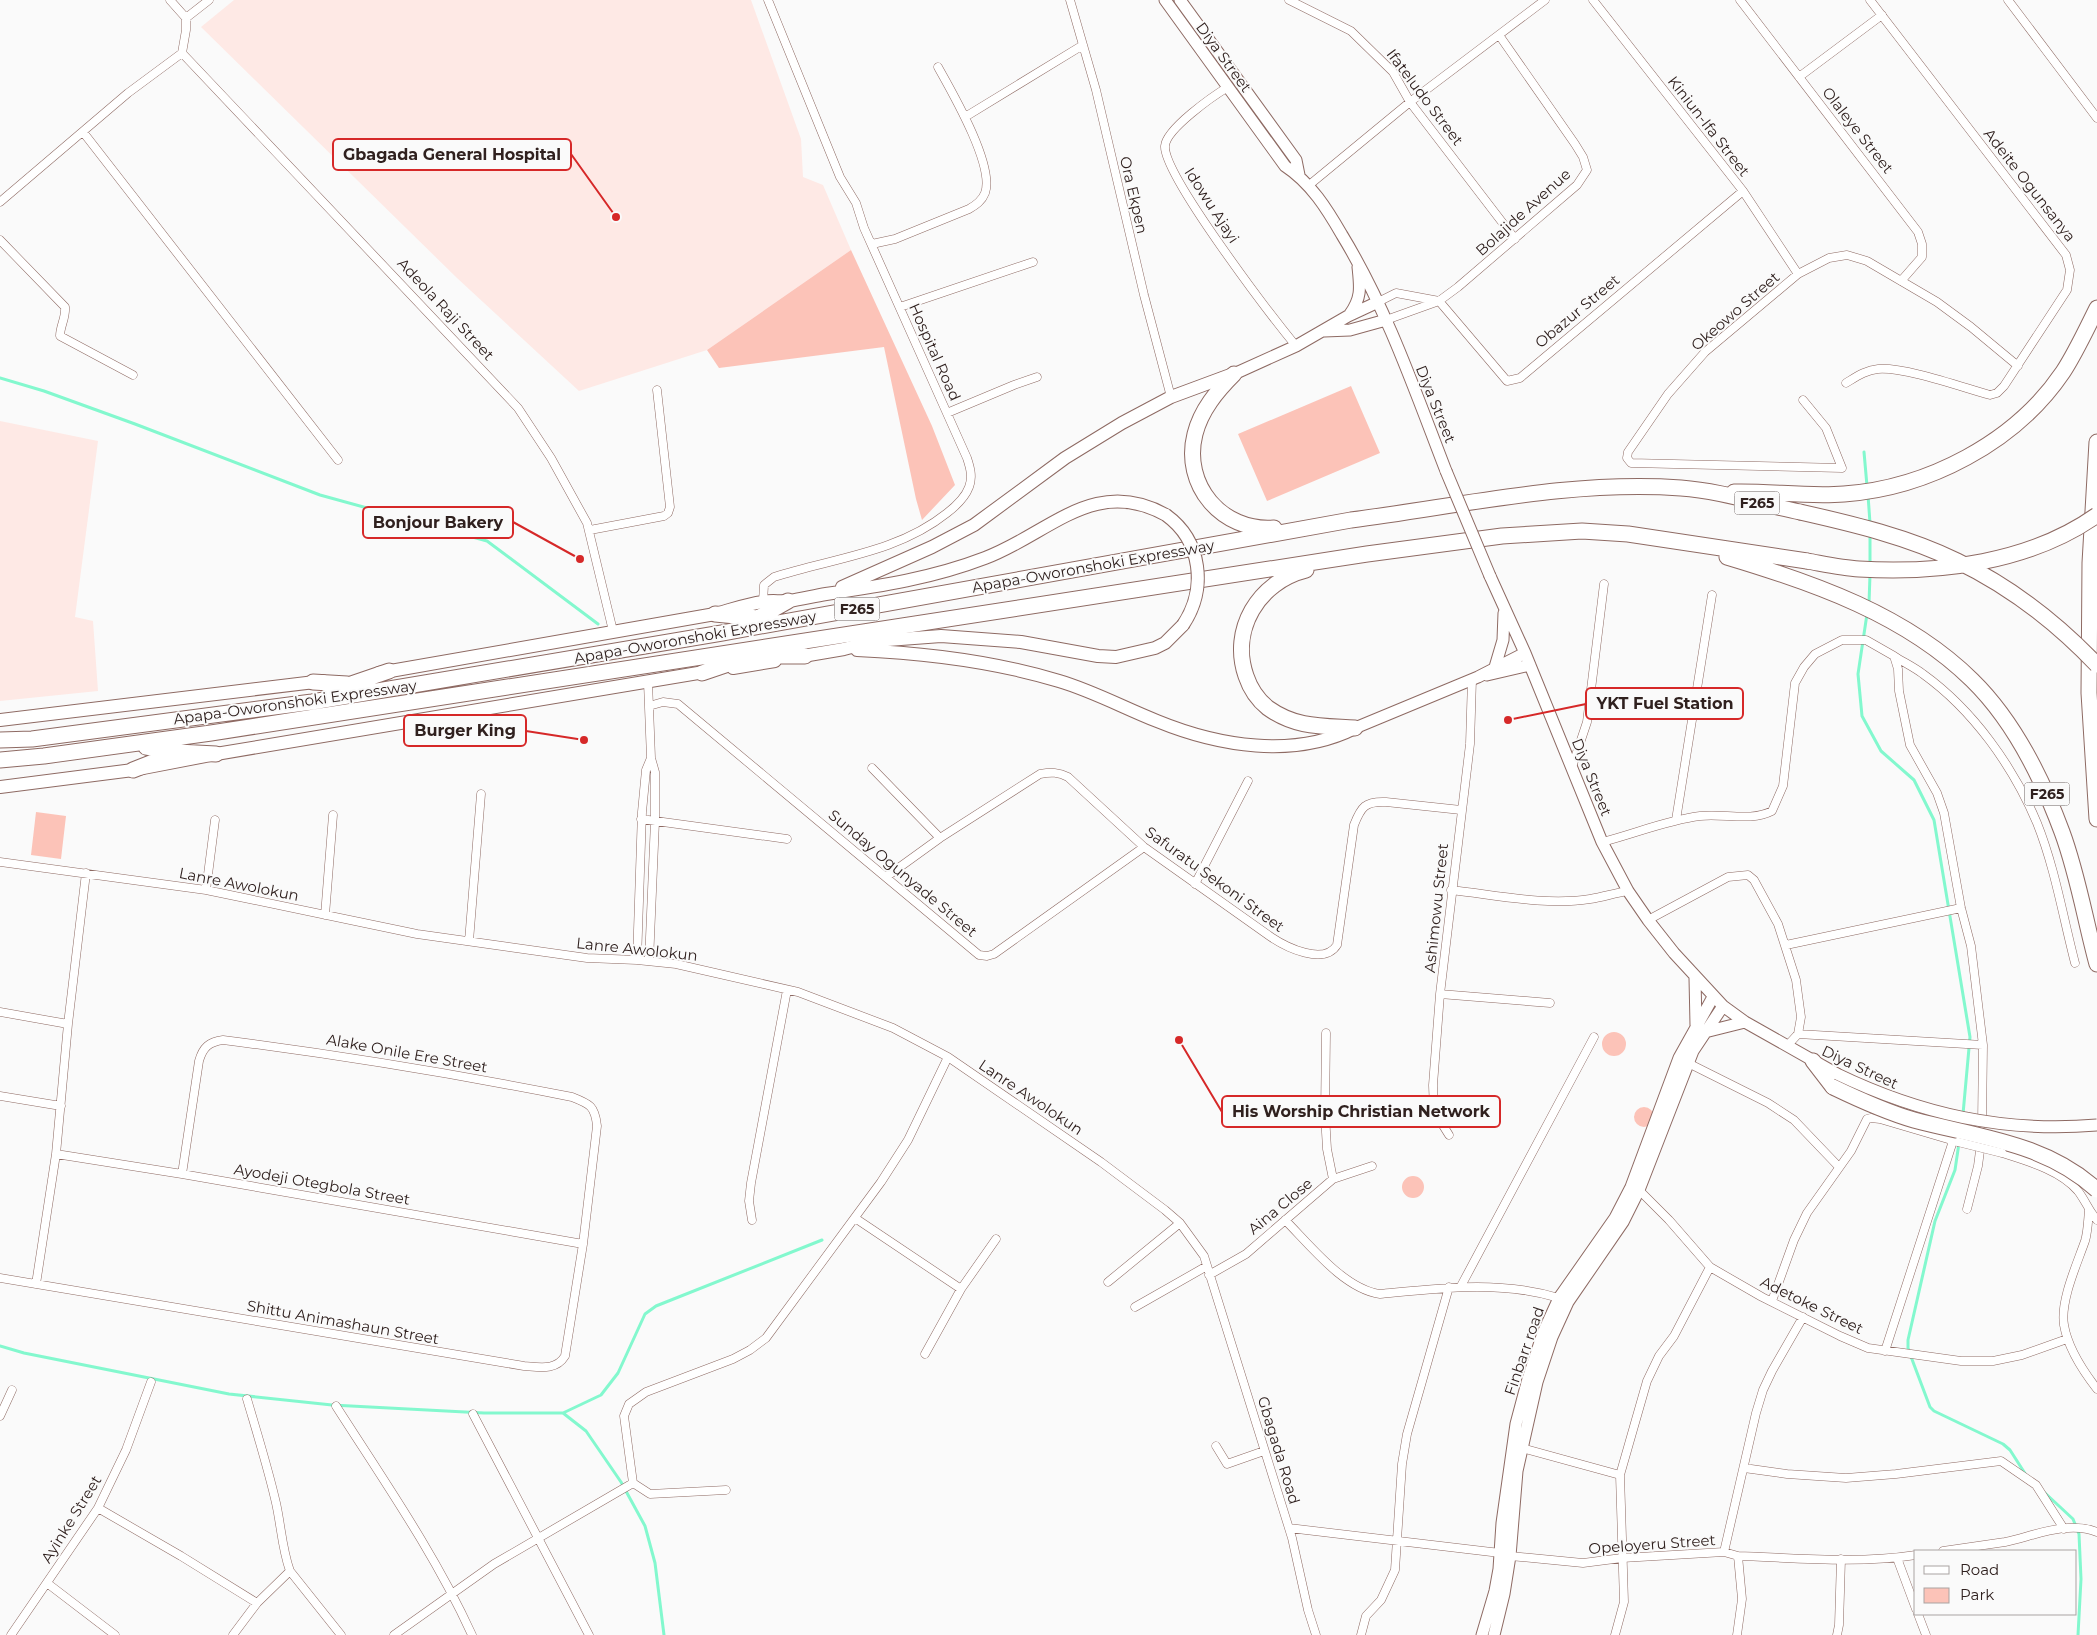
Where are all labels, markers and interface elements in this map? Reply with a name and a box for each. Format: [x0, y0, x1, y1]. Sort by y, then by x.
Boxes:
street label: Diya Street [1192, 18, 1256, 96]
street label: Ifateludo Street [1382, 45, 1468, 149]
street label: Kiniun-Ifa Street [1664, 72, 1754, 180]
street label: Olaleye Street [1818, 83, 1898, 177]
street label: Adeite Ogunsanya [1980, 125, 2080, 245]
callout: Gbagada General Hospital [333, 139, 571, 170]
text: Gbagada General Hospital [343, 145, 561, 164]
street label: Ora Ekpen [1116, 154, 1152, 236]
street label: Idowu Ajayi [1180, 163, 1244, 247]
street label: Bolajide Avenue [1471, 164, 1575, 260]
street label: Adeola Raji Street [394, 254, 498, 364]
street label: Okeowo Street [1687, 267, 1783, 355]
street label: Obazur Street [1531, 270, 1623, 352]
street label: Hospital Road [905, 300, 965, 404]
street label: Diya Street [1412, 362, 1460, 446]
road number: F265 [1734, 492, 1780, 514]
callout: Bonjour Bakery [363, 507, 513, 538]
text: Bonjour Bakery [373, 513, 504, 532]
street label: Apapa-Oworonshoki Expressway [970, 535, 1216, 597]
road number: F265 [834, 598, 880, 620]
street label: Apapa-Oworonshoki Expressway [572, 606, 818, 668]
street label: Apapa-Oworonshoki Expressway [172, 675, 419, 728]
callout: YKT Fuel Station [1586, 688, 1743, 719]
text: YKT Fuel Station [1596, 694, 1733, 713]
callout: Burger King [404, 715, 526, 746]
text: Burger King [414, 721, 516, 740]
street label: Diya Street [1568, 735, 1616, 819]
road number: F265 [2024, 782, 2070, 806]
street label: Sunday Ogunyade Street [825, 805, 981, 941]
street label: Safuratu Sekoni Street [1142, 822, 1288, 936]
street label: Ashimowu Street [1420, 842, 1452, 974]
street label: Lanre Awolokun [177, 863, 301, 905]
street label: Lanre Awolokun [575, 933, 699, 965]
street label: Alake Onile Ere Street [325, 1029, 489, 1077]
street label: Diya Street [1819, 1041, 1901, 1093]
street label: Lanre Awolokun [975, 1055, 1087, 1139]
callout: His Worship Christian Network [1222, 1096, 1500, 1127]
text: His Worship Christian Network [1232, 1102, 1491, 1121]
street label: Ayodeji Otegbola Street [232, 1159, 412, 1209]
street label: Aina Close [1244, 1174, 1316, 1238]
street label: Adetoke Street [1757, 1272, 1867, 1338]
street label: Shittu Animashaun Street [245, 1296, 441, 1348]
street label: Finbarr road [1500, 1304, 1548, 1398]
street label: Gbagada Road [1254, 1394, 1304, 1506]
street label: Ayinke Street [37, 1472, 105, 1566]
street label: Opeloyeru Street [1588, 1530, 1716, 1558]
legend [1914, 1550, 2077, 1615]
text: Road [1960, 1560, 1999, 1579]
text: Park [1960, 1585, 1994, 1604]

